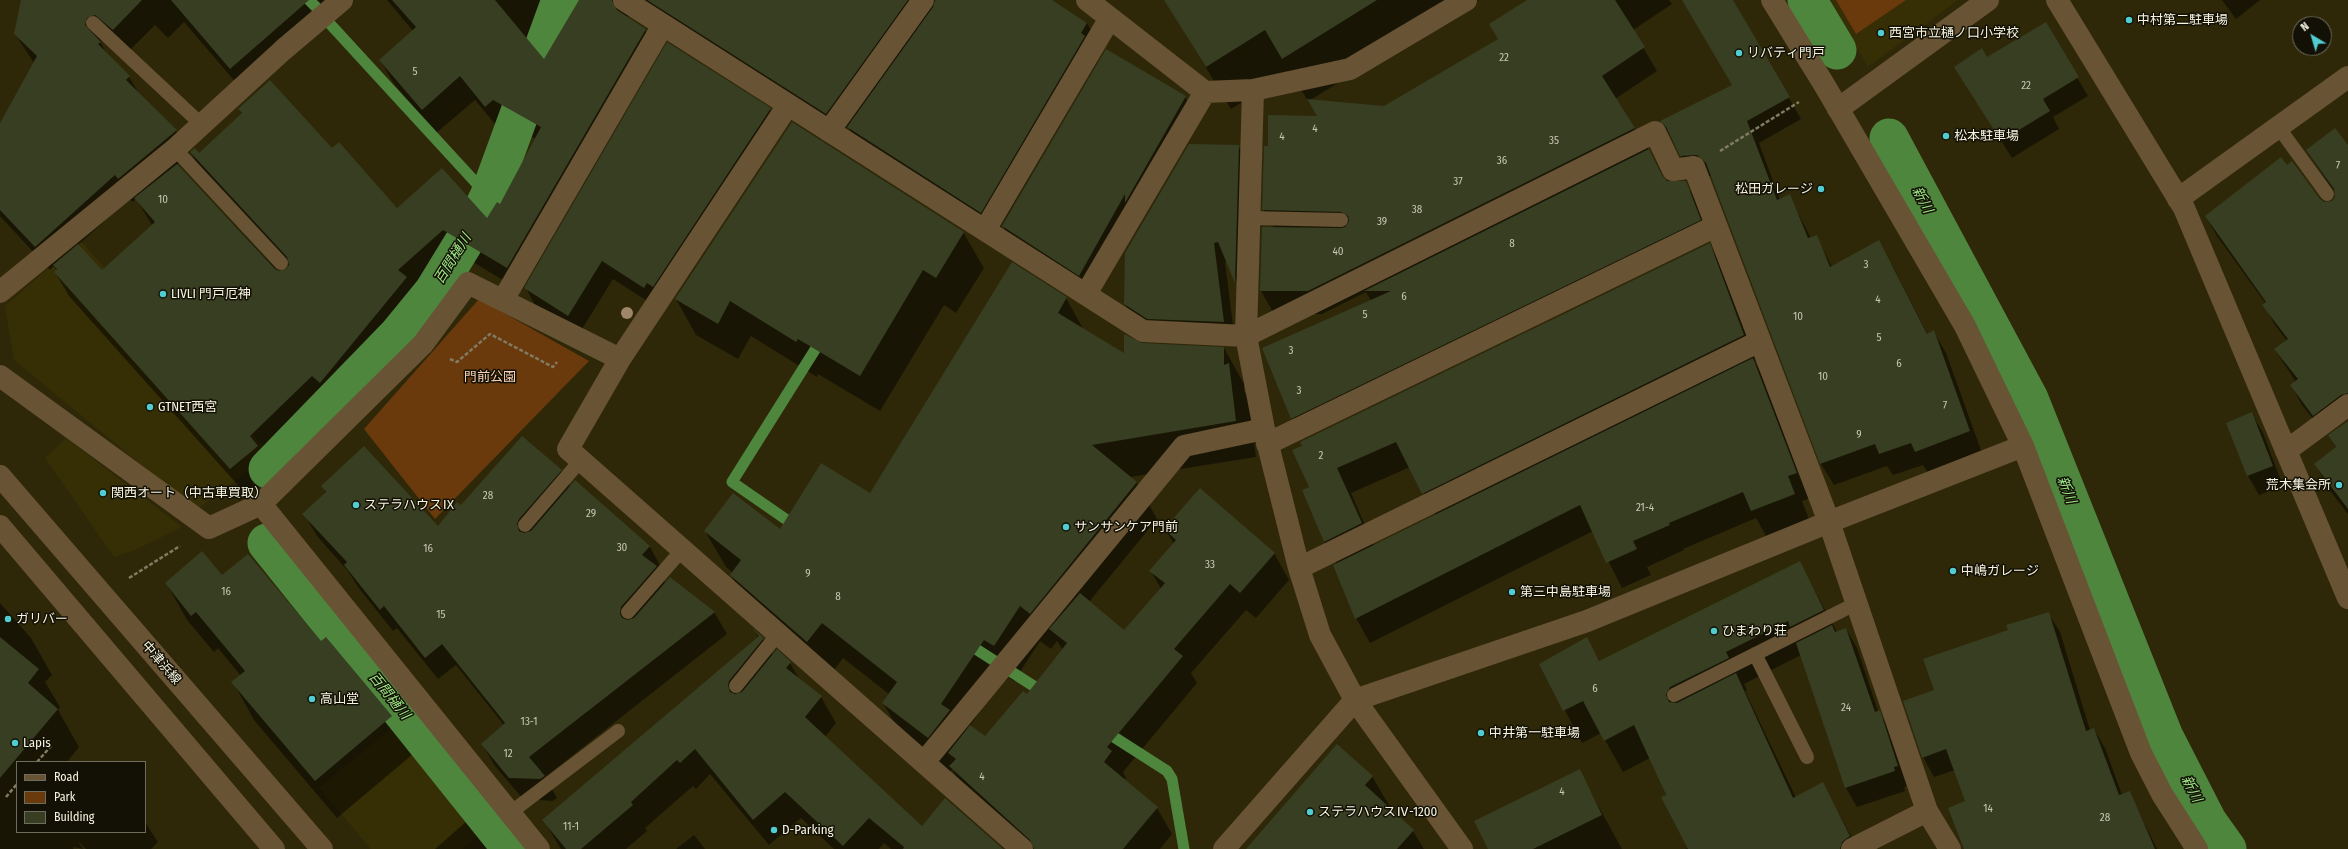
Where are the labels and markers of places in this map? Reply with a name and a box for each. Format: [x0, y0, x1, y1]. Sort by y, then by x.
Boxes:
place label: 中村第二駐車場 [2137, 12, 2228, 28]
marker: 中村第二駐車場 [2124, 15, 2134, 25]
place label: 西宮市立樋ノ口小学校 [1889, 25, 2019, 41]
marker: 西宮市立樋ノ口小学校 [1876, 28, 1886, 38]
place label: リバティ門戸 [1747, 45, 1825, 61]
marker: リバティ門戸 [1734, 48, 1744, 58]
place label: 松本駐車場 [1954, 128, 2019, 144]
marker: 松本駐車場 [1941, 131, 1951, 141]
place label: 松田ガレージ [1735, 181, 1813, 197]
marker: 松田ガレージ [1816, 184, 1826, 194]
place label: LIVLI 門戸厄神 [171, 286, 251, 302]
marker: LIVLI 門戸厄神 [158, 289, 168, 299]
place label: GTNET西宮 [158, 399, 217, 415]
marker: GTNET西宮 [145, 402, 155, 412]
place label: 荒木集会所 [2266, 477, 2331, 493]
marker: 荒木集会所 [2334, 480, 2344, 490]
place label: 関西オート（中古車買取） [111, 485, 267, 501]
marker: 関西オート（中古車買取） [98, 488, 108, 498]
place label: ステラハウスⅨ [364, 497, 455, 513]
marker: ステラハウスⅨ [351, 500, 361, 510]
place label: サンサンケア門前 [1074, 519, 1178, 535]
marker: サンサンケア門前 [1061, 522, 1071, 532]
place label: 中嶋ガレージ [1961, 563, 2039, 579]
marker: 中嶋ガレージ [1948, 566, 1958, 576]
place label: 第三中島駐車場 [1520, 584, 1611, 600]
marker: 第三中島駐車場 [1507, 587, 1517, 597]
place label: ガリバー [16, 611, 68, 627]
marker: ガリバー [3, 614, 13, 624]
place label: ひまわり荘 [1722, 623, 1787, 639]
marker: ひまわり荘 [1709, 626, 1719, 636]
place label: 高山堂 [320, 691, 359, 707]
marker: 高山堂 [307, 694, 317, 704]
place label: 中井第一駐車場 [1489, 725, 1580, 741]
marker: 中井第一駐車場 [1476, 728, 1486, 738]
place label: Lapis [23, 735, 51, 751]
marker: Lapis [10, 738, 20, 748]
place label: ステラハウスⅣ-1200 [1318, 804, 1437, 820]
marker: ステラハウスⅣ-1200 [1305, 807, 1315, 817]
place label: D-Parking [782, 822, 834, 838]
marker: D-Parking [769, 825, 779, 835]

